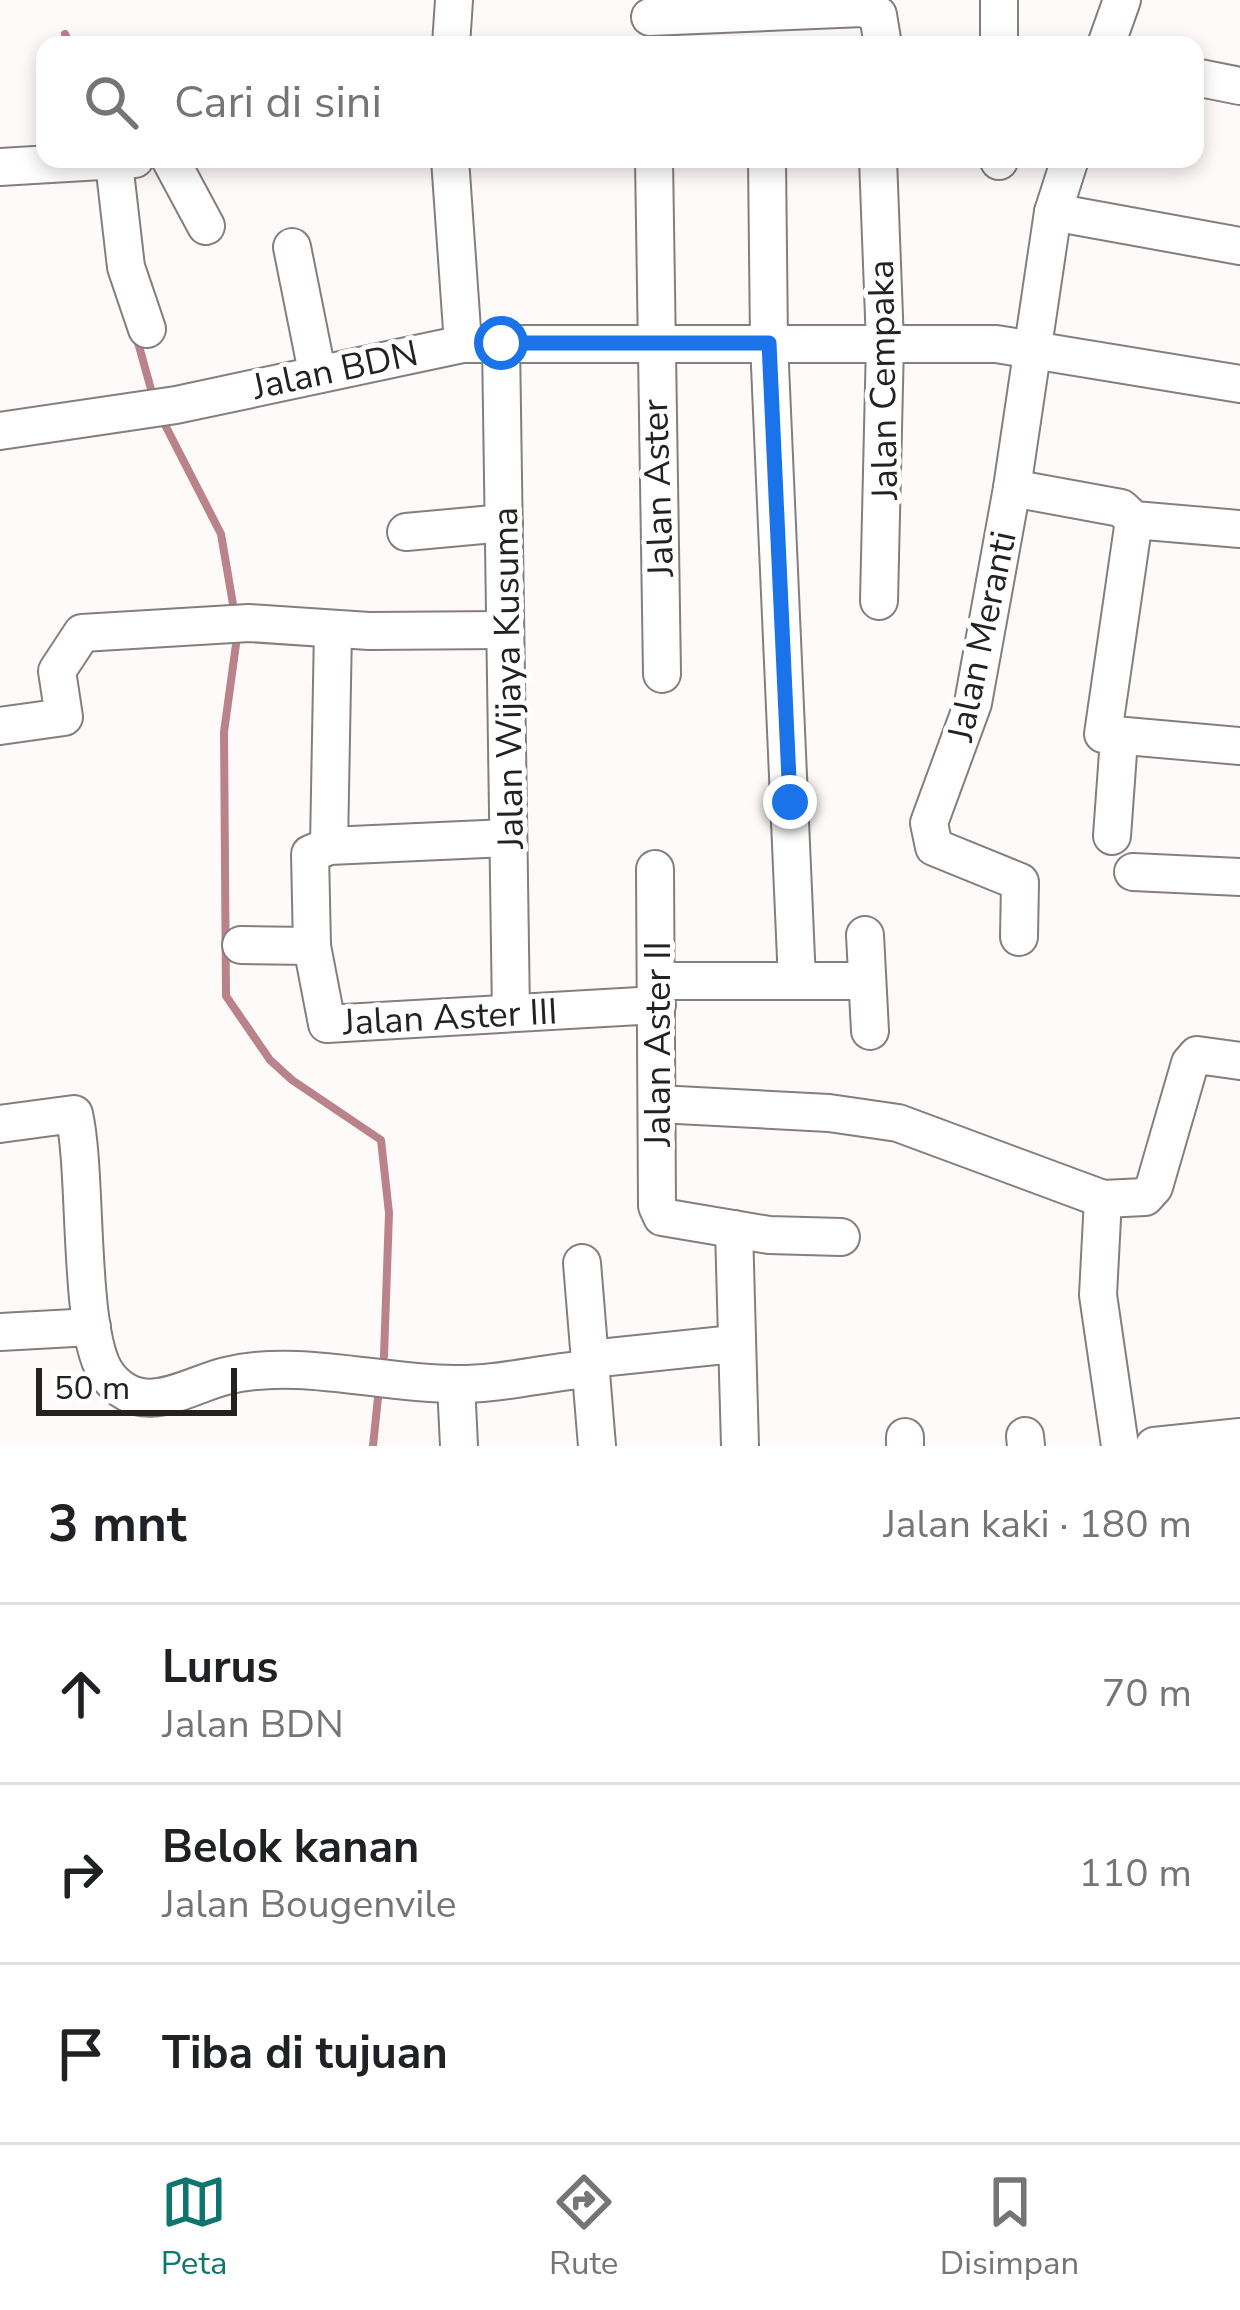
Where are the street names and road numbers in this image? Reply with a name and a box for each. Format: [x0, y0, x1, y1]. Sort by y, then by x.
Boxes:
street label: Jalan Cempaka [857, 260, 910, 501]
street label: Jalan BDN [247, 329, 423, 412]
street label: Jalan Aster [631, 398, 686, 579]
street label: Jalan Wijaya Kusuma [481, 507, 536, 850]
street label: Jalan Meranti [936, 527, 1029, 747]
street label: Jalan Aster II [634, 941, 683, 1148]
street label: Jalan Aster III [341, 987, 559, 1048]

